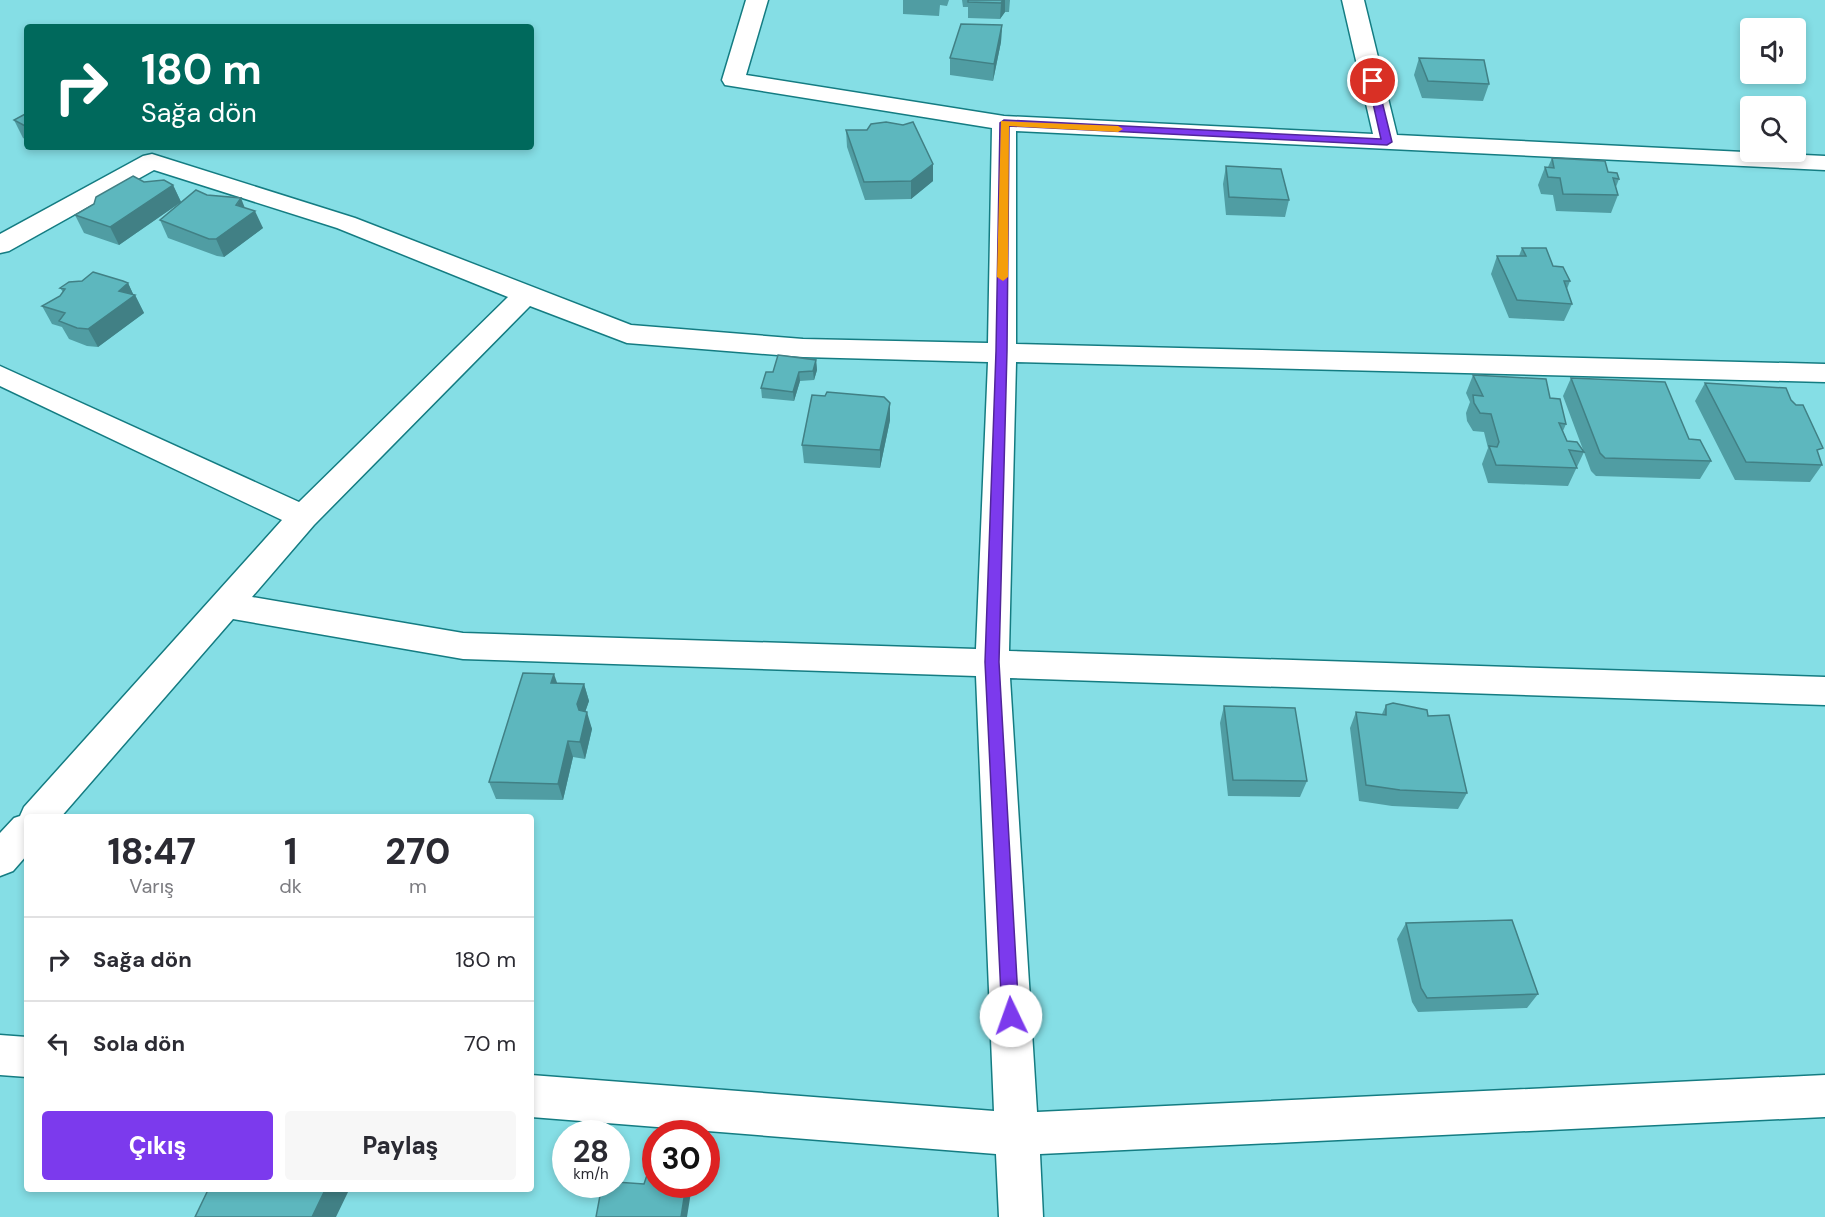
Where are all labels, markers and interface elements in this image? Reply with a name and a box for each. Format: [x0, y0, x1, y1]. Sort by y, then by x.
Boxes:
map controls [1740, 18, 1806, 162]
button: sound [1740, 18, 1806, 84]
text: 180 m [141, 42, 262, 97]
icon: right [42, 48, 120, 126]
pin [1347, 55, 1398, 106]
icon: arrive [1356, 64, 1389, 97]
text: Sağa dön [141, 95, 257, 130]
button: search [1740, 96, 1806, 162]
text: 18:47 [107, 828, 196, 875]
text: 1 [284, 828, 297, 875]
text: 270 [385, 828, 451, 875]
text: Varış [129, 873, 174, 899]
text: dk [279, 873, 302, 899]
text: m [409, 873, 427, 899]
icon: right [42, 943, 75, 976]
text: Sağa dön [93, 945, 192, 974]
text: 180 m [455, 945, 516, 974]
position arrow [979, 984, 1043, 1048]
icon: left [42, 1027, 75, 1060]
text: Sola dön [93, 1029, 185, 1058]
text: 70 m [464, 1029, 516, 1058]
button: Çıkış [42, 1111, 273, 1180]
button: Paylaş [285, 1111, 516, 1180]
speed limit sign: 30 [642, 1120, 720, 1198]
text: 28 [573, 1132, 609, 1171]
text: km/h [573, 1164, 609, 1184]

